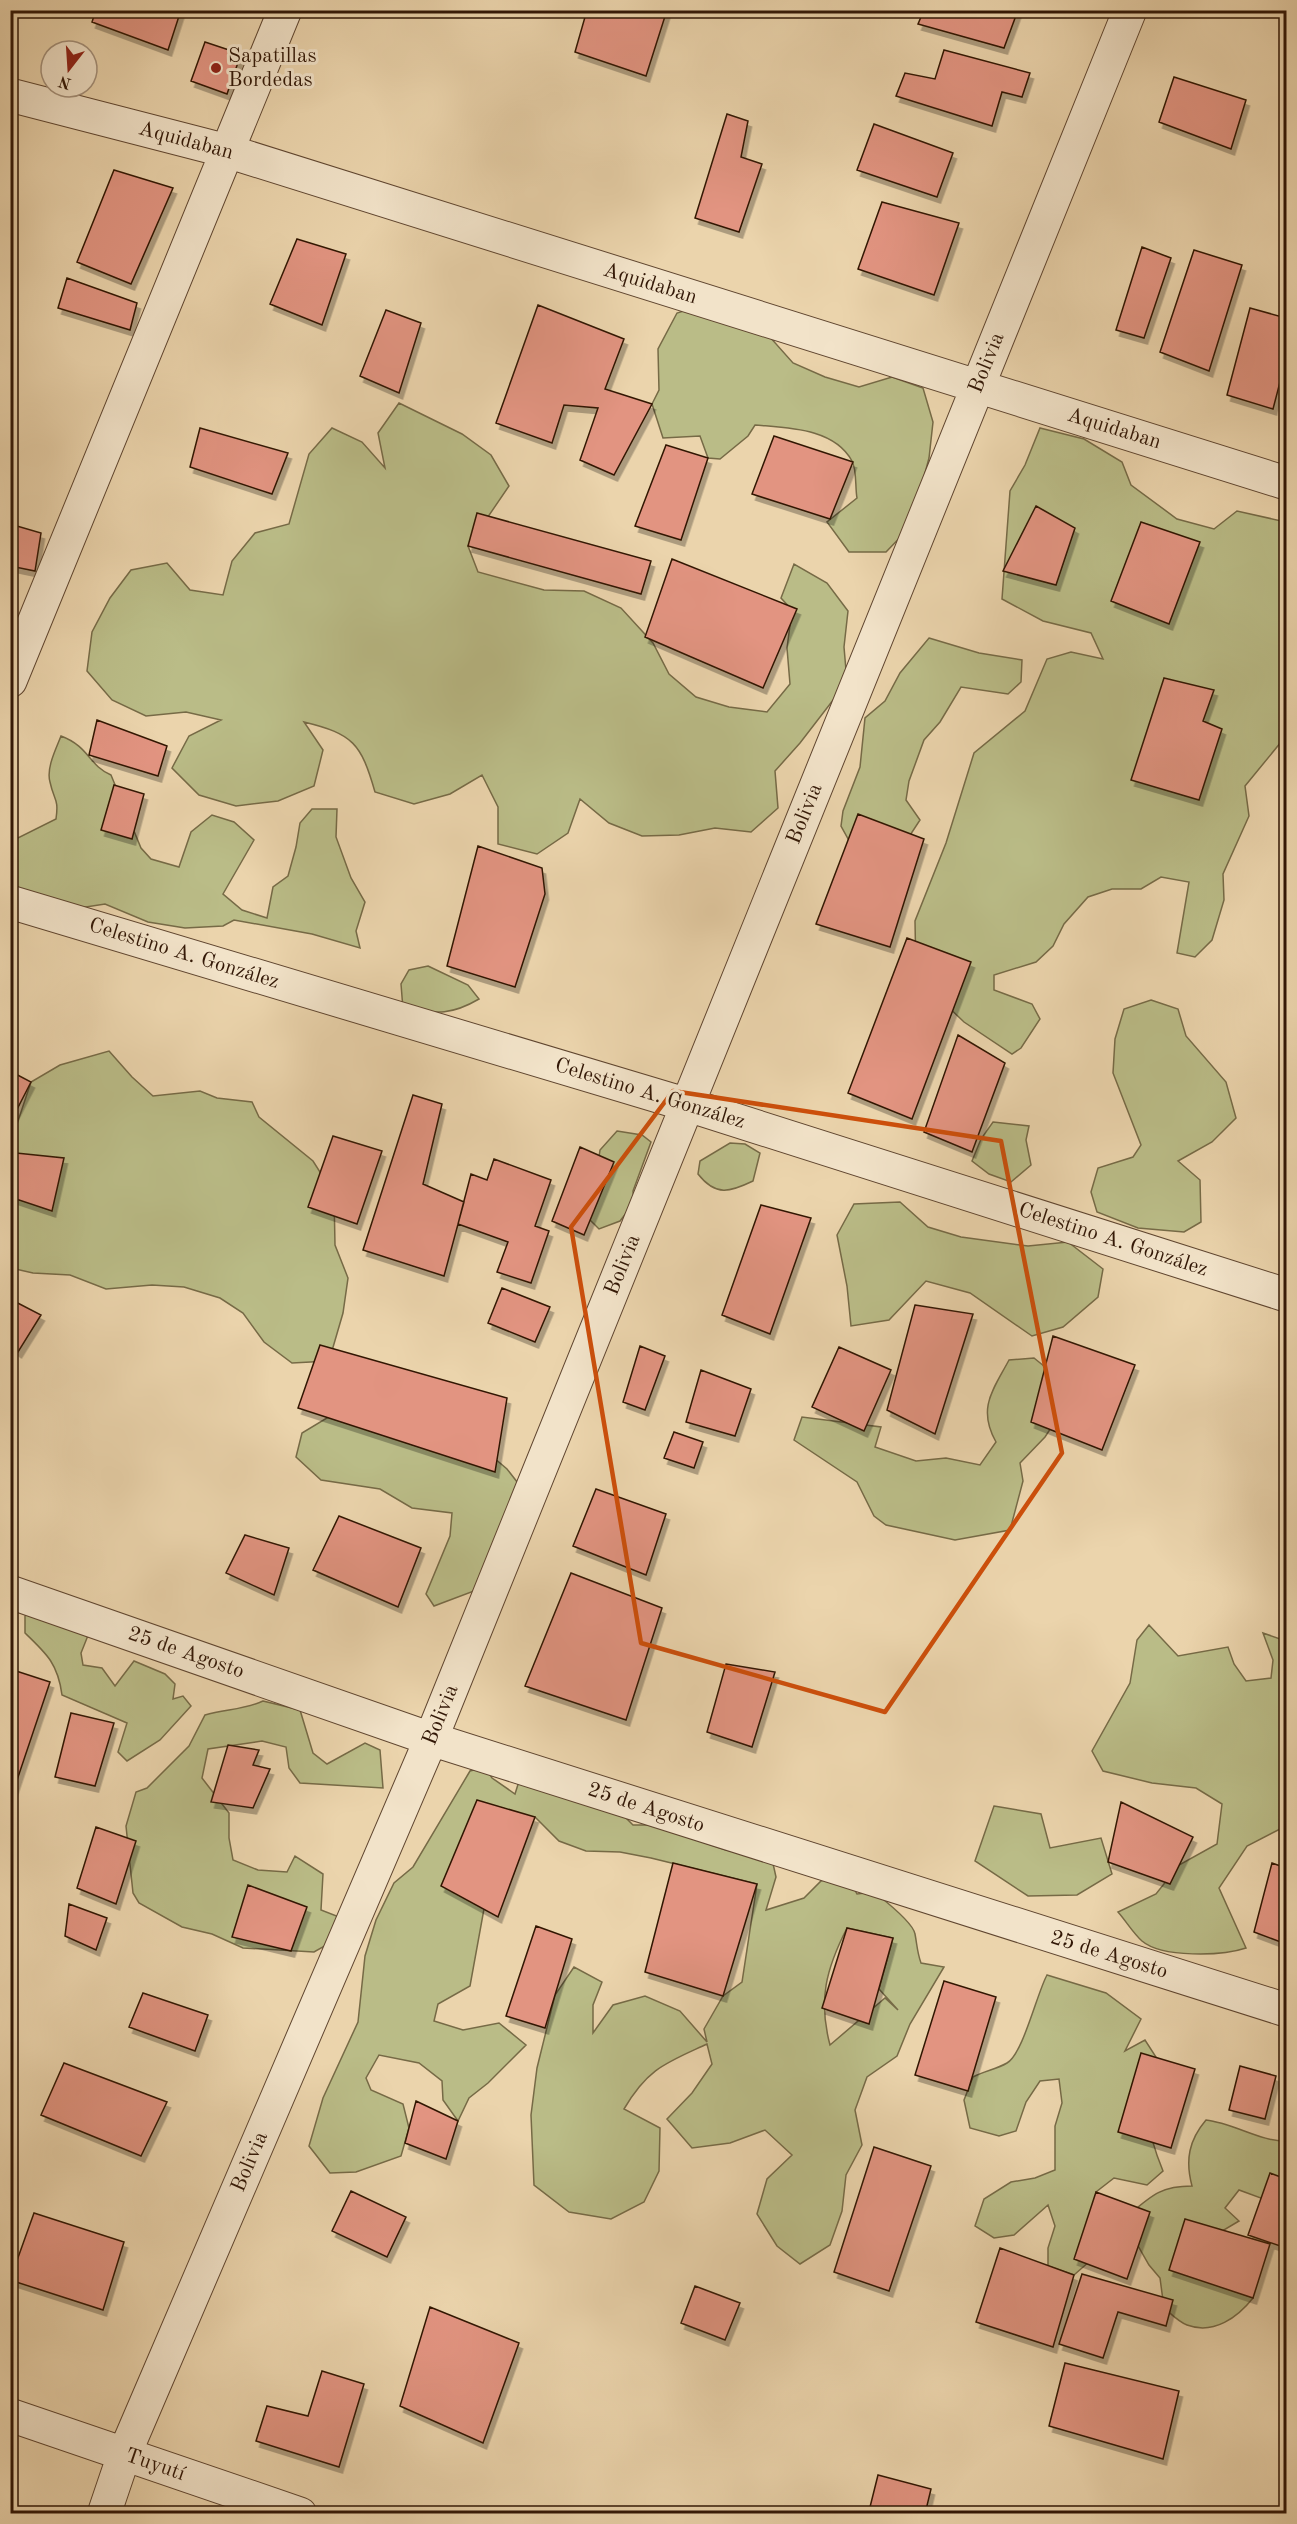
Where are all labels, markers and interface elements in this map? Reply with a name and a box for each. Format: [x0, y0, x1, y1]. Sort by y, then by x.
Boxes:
north arrow [39, 39, 99, 99]
place label: Sapatillas Bordedas [228, 46, 317, 91]
marker: Sapatillas Bordedas [209, 61, 223, 75]
text: N [56, 72, 73, 91]
street label: Aquidaban [136, 118, 236, 164]
street label: Aquidaban [600, 260, 700, 308]
street label: Bolivia [965, 330, 1009, 396]
street label: Aquidaban [1064, 405, 1164, 453]
street label: Bolivia [783, 781, 827, 847]
street label: Celestino A. González [86, 915, 282, 993]
street label: Celestino A. González [552, 1055, 748, 1133]
street label: Celestino A. González [1016, 1199, 1210, 1281]
street label: Bolivia [601, 1232, 645, 1298]
street label: 25 de Agosto [125, 1623, 247, 1683]
street label: Bolivia [419, 1682, 463, 1748]
street label: 25 de Agosto [585, 1779, 707, 1837]
street label: 25 de Agosto [1048, 1927, 1170, 1983]
street label: Bolivia [228, 2129, 272, 2195]
street label: Tuyutí [122, 2445, 188, 2485]

